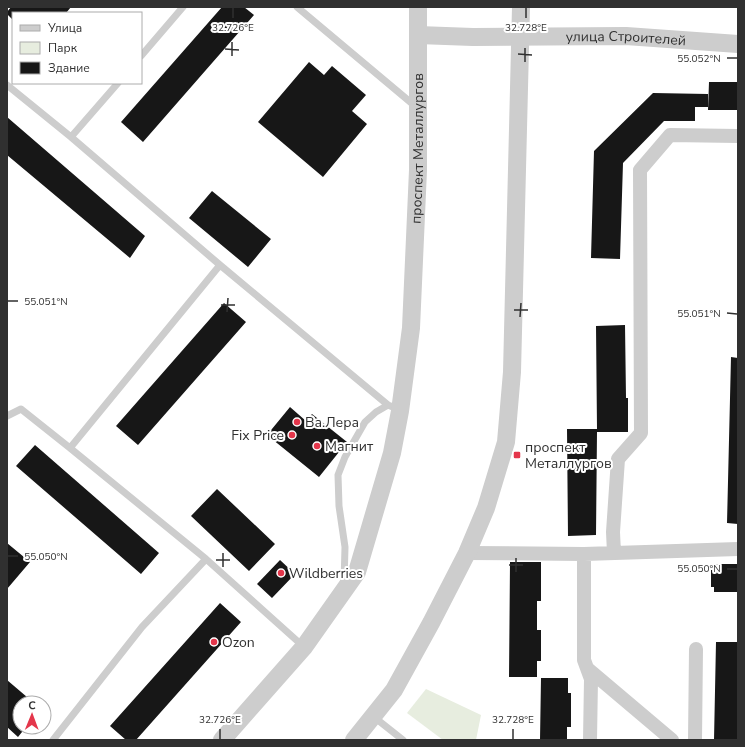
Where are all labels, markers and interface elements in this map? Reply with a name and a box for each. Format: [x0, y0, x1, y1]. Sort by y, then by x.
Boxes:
legend [12, 12, 142, 84]
text: Улица [47, 20, 82, 36]
text: 32.726°E [212, 21, 254, 35]
text: 32.728°E [505, 21, 547, 35]
street label: улица Строителей [566, 26, 687, 50]
text: Парк [48, 40, 78, 56]
text: 55.052°N [677, 52, 721, 66]
text: Здание [48, 60, 90, 76]
street label: проспект Металлургов [406, 73, 428, 224]
text: 55.051°N [24, 295, 68, 309]
text: 55.051°N [677, 307, 721, 321]
place label: Ва.Лера [305, 413, 359, 432]
marker: Ва.Лера [292, 417, 302, 427]
place label: Fix Price [231, 426, 284, 445]
marker: Fix Price [287, 430, 297, 440]
place label: Магнит [325, 437, 374, 456]
place label: проспект Металлургов [525, 438, 612, 473]
marker: Магнит [312, 441, 322, 451]
marker: проспект Металлургов [512, 450, 522, 460]
text: 55.050°N [24, 550, 68, 564]
text: 55.050°N [677, 562, 721, 576]
place label: Wildberries [289, 564, 363, 583]
marker: Wildberries [276, 568, 286, 578]
place label: Ozon [222, 633, 255, 652]
marker: Ozon [209, 637, 219, 647]
north arrow [12, 695, 52, 735]
text: С [28, 698, 37, 713]
text: 32.726°E [199, 713, 241, 727]
text: 32.728°E [492, 713, 534, 727]

